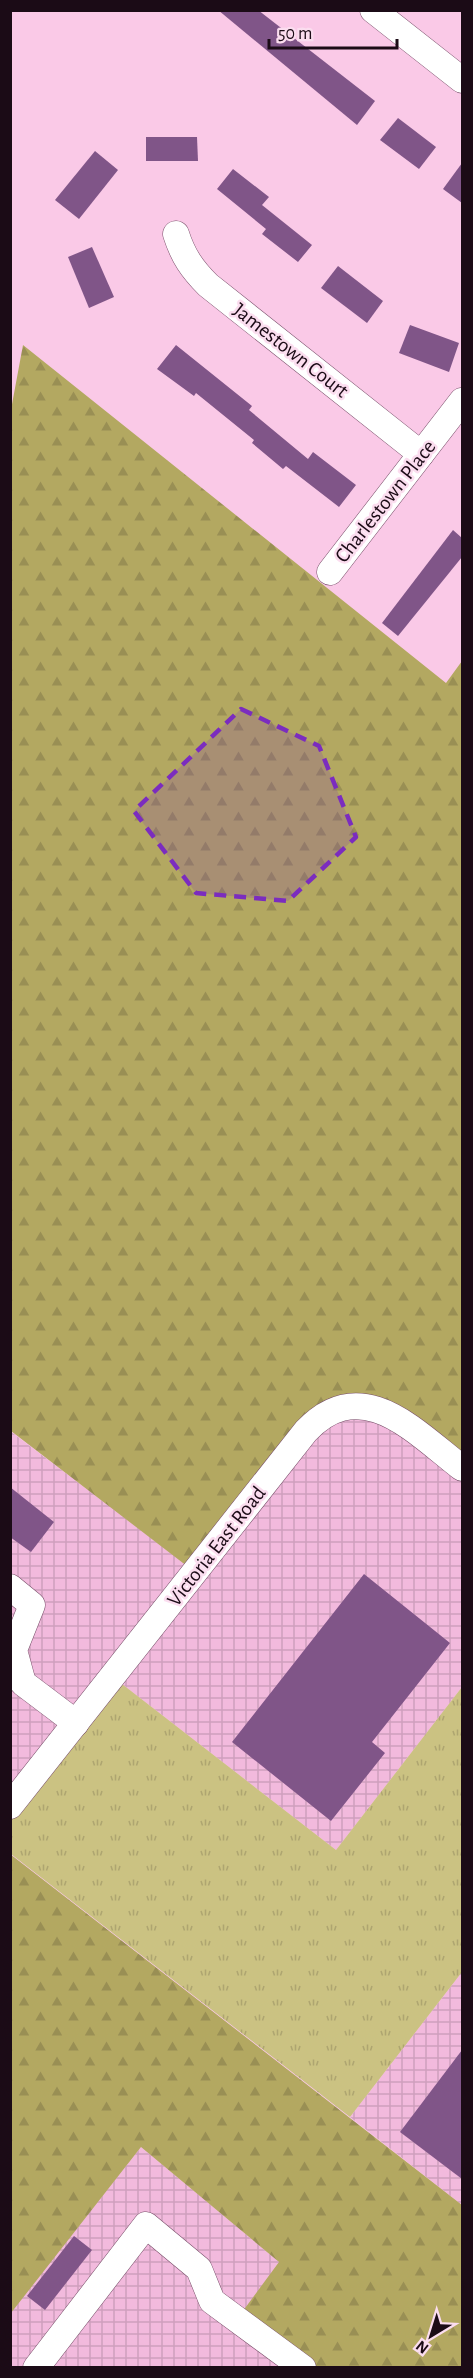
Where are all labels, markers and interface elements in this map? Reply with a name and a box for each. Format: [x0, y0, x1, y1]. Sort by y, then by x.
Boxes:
scale bar [269, 12, 396, 50]
text: 50 m [278, 25, 312, 43]
street label: Jamestown Court [229, 299, 352, 402]
street label: Charlestown Place [331, 436, 440, 567]
street label: Victoria East Road [163, 1482, 270, 1610]
north arrow [401, 2306, 461, 2366]
text: N [413, 2337, 432, 2357]

